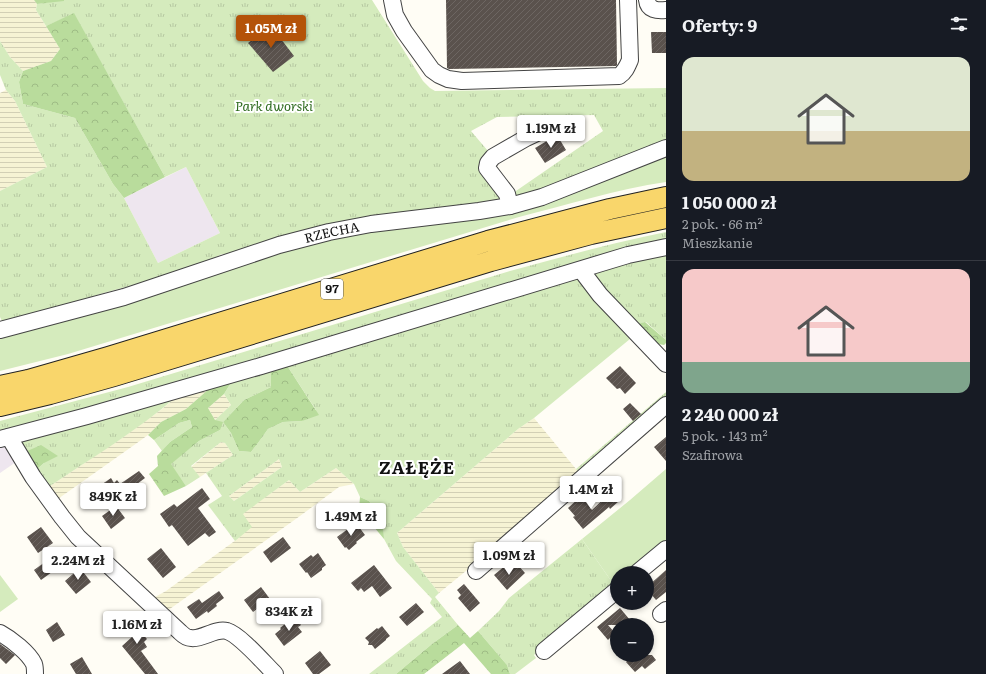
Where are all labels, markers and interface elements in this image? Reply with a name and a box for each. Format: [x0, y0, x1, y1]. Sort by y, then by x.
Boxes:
text: Oferty: 9 [682, 12, 757, 37]
icon: filters [948, 13, 970, 35]
pin: 1.05M zł [230, 15, 312, 49]
text: 1.05M zł [245, 18, 297, 37]
icon: home [790, 83, 862, 155]
park label: Park dworski [235, 96, 313, 115]
pin: 1.19M zł [510, 115, 592, 149]
text: 1.19M zł [526, 118, 576, 137]
text: 1 050 000 zł [682, 189, 776, 214]
text: 2 pok. · 66 m² [682, 214, 763, 233]
street label: RZECHA [302, 216, 361, 247]
text: Mieszkanie [682, 233, 752, 252]
road number: 97 [321, 279, 343, 299]
icon: home [790, 295, 862, 367]
text: 2 240 000 zł [682, 401, 778, 426]
text: 5 pok. · 143 m² [682, 426, 768, 445]
text: Szafirowa [682, 445, 743, 464]
district label: ZAŁĘŻE [379, 454, 455, 479]
pin: 1.4M zł [554, 476, 628, 510]
text: 1.4M zł [569, 479, 613, 498]
pin: 849K zł [76, 483, 150, 517]
text: 849K zł [89, 486, 137, 505]
pin: 1.49M zł [310, 503, 392, 537]
text: 1.49M zł [325, 506, 377, 525]
pin: 1.09M zł [468, 542, 550, 576]
text: 1.09M zł [483, 545, 535, 564]
pin: 2.24M zł [37, 547, 119, 581]
text: 2.24M zł [51, 550, 105, 569]
map controls [610, 566, 654, 662]
button: + [610, 566, 654, 610]
pin: 834K zł [252, 598, 326, 632]
text: 834K zł [265, 601, 313, 620]
pin: 1.16M zł [96, 611, 178, 645]
text: 1.16M zł [112, 614, 162, 633]
button: − [610, 618, 654, 662]

